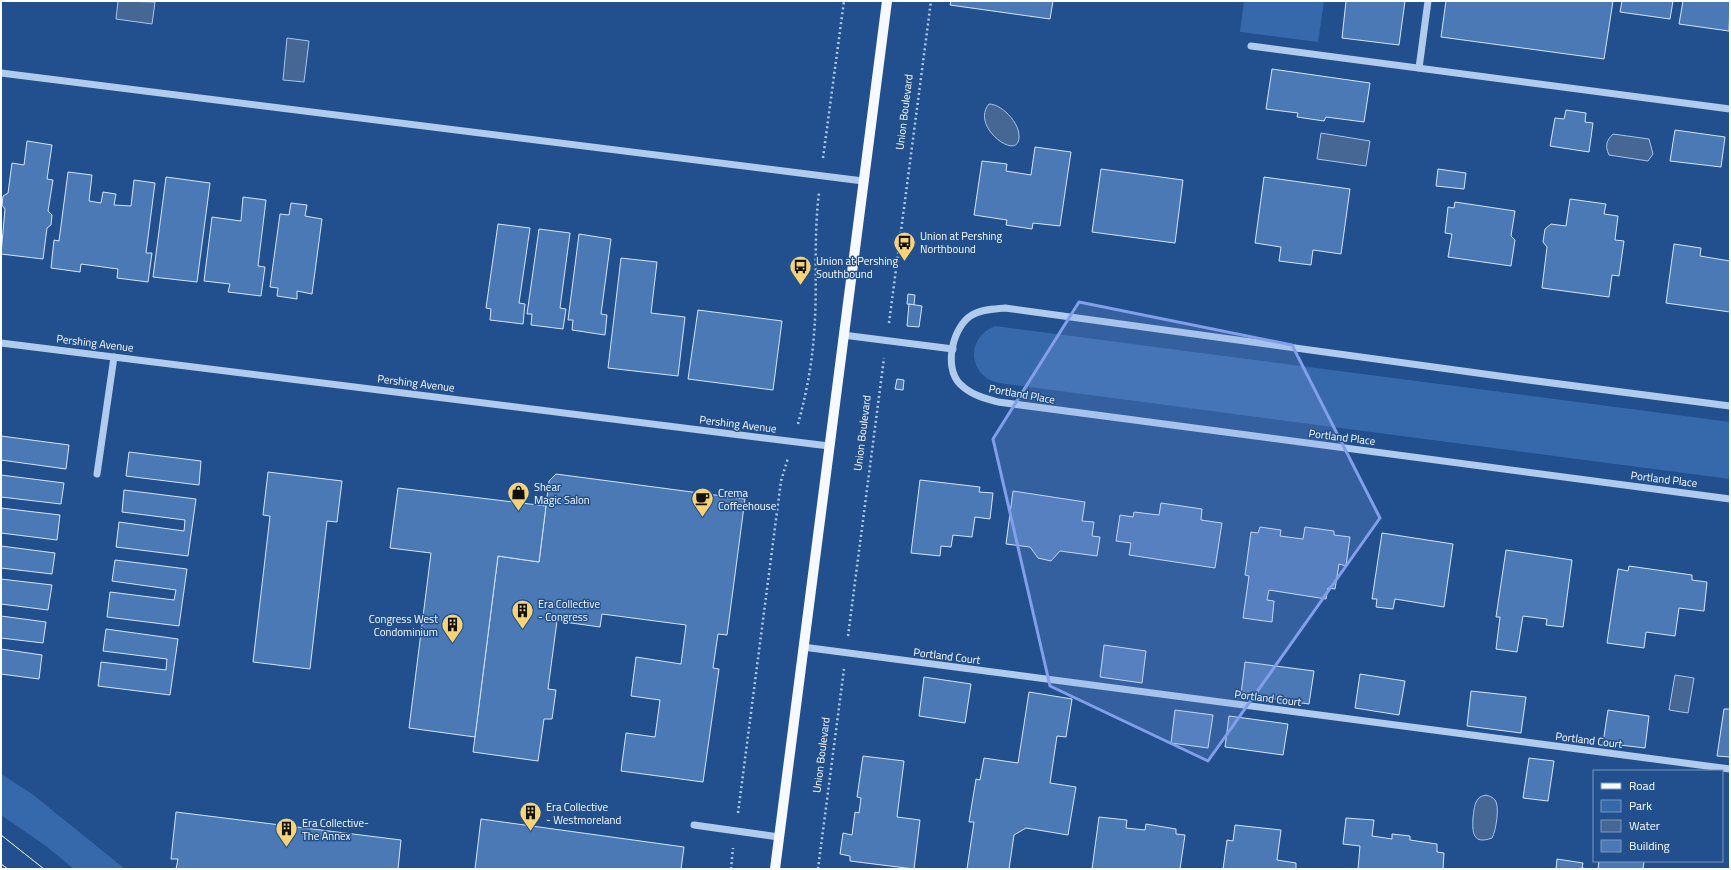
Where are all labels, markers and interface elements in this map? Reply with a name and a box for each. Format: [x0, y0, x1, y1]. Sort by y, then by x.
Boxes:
street label: Union Boulevard [891, 73, 917, 151]
place label: Union at Pershing Northbound [920, 228, 1003, 257]
bus stop icon: Union at Pershing Northbound [892, 229, 918, 262]
place label: Union at Pershing Southbound [816, 253, 899, 282]
bus stop icon: Union at Pershing Southbound [788, 254, 814, 287]
street label: Pershing Avenue [55, 330, 135, 356]
street label: Pershing Avenue [376, 370, 456, 396]
street label: Portland Place [988, 380, 1057, 408]
street label: Union Boulevard [849, 394, 875, 472]
street label: Pershing Avenue [698, 411, 778, 437]
street label: Portland Place [1308, 425, 1377, 449]
street label: Portland Place [1630, 467, 1699, 491]
place label: Shear Magic Salon [534, 479, 590, 508]
shop icon: Shear Magic Salon [505, 480, 531, 513]
place label: Crema Coffeehouse [718, 485, 777, 514]
cafe icon: Crema Coffeehouse [689, 486, 715, 519]
place label: Era Collective - Congress [538, 596, 600, 625]
building icon: Era Collective - Congress [509, 597, 535, 630]
place label: Congress West Condominium [369, 611, 438, 640]
building icon: Congress West Condominium [440, 612, 466, 645]
street label: Portland Court [913, 644, 982, 668]
street label: Portland Court [1234, 686, 1303, 710]
street label: Union Boulevard [808, 716, 834, 794]
street label: Portland Court [1555, 728, 1624, 752]
legend [1593, 770, 1723, 862]
text: Road [1629, 776, 1655, 795]
text: Park [1629, 796, 1652, 815]
place label: Era Collective - Westmoreland [546, 799, 622, 828]
building icon: Era Collective - Westmoreland [518, 800, 544, 833]
place label: Era Collective- The Annex [302, 815, 369, 844]
building icon: Era Collective- The Annex [273, 816, 299, 849]
text: Water [1629, 816, 1660, 835]
text: Building [1629, 836, 1670, 855]

